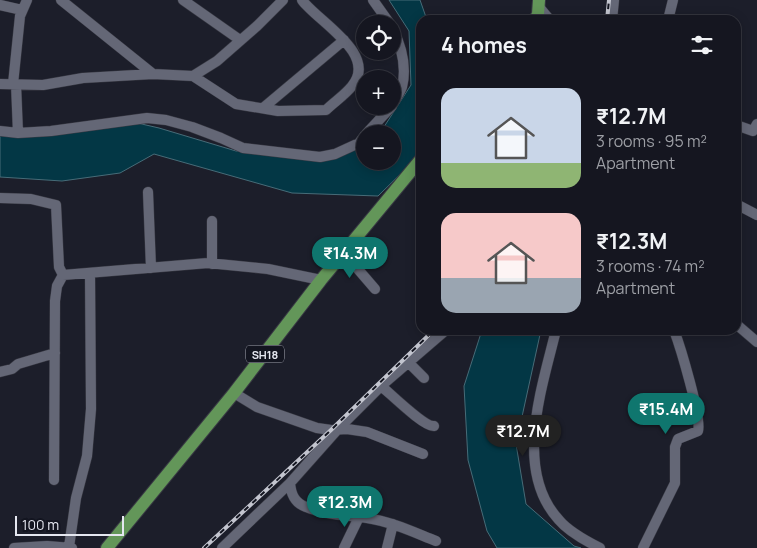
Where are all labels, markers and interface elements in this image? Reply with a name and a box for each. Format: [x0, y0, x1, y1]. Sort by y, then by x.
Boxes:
map controls [356, 15, 401, 170]
button: locate [356, 15, 401, 60]
text: 4 homes [441, 31, 527, 59]
icon: filters [688, 31, 716, 59]
button: + [356, 70, 401, 115]
text: ₹12.7M [596, 102, 666, 130]
icon: home [481, 108, 541, 168]
button: − [356, 125, 401, 170]
text: 3 rooms · 95 m² [596, 130, 707, 152]
text: Apartment [596, 152, 675, 174]
text: ₹12.3M [596, 227, 667, 255]
icon: home [481, 233, 541, 293]
pin: ₹14.3M [309, 236, 391, 279]
text: ₹14.3M [323, 242, 377, 264]
text: 3 rooms · 74 m² [596, 255, 705, 277]
text: Apartment [596, 277, 675, 299]
road number: SH18 [246, 346, 284, 362]
pin: ₹15.4M [625, 392, 707, 435]
text: ₹15.4M [639, 398, 693, 420]
pin: ₹12.7M [482, 414, 564, 457]
text: ₹12.7M [496, 420, 550, 442]
pin: ₹12.3M [304, 486, 386, 528]
text: ₹12.3M [318, 491, 372, 513]
scale bar [15, 513, 124, 536]
text: 100 m [22, 515, 59, 534]

